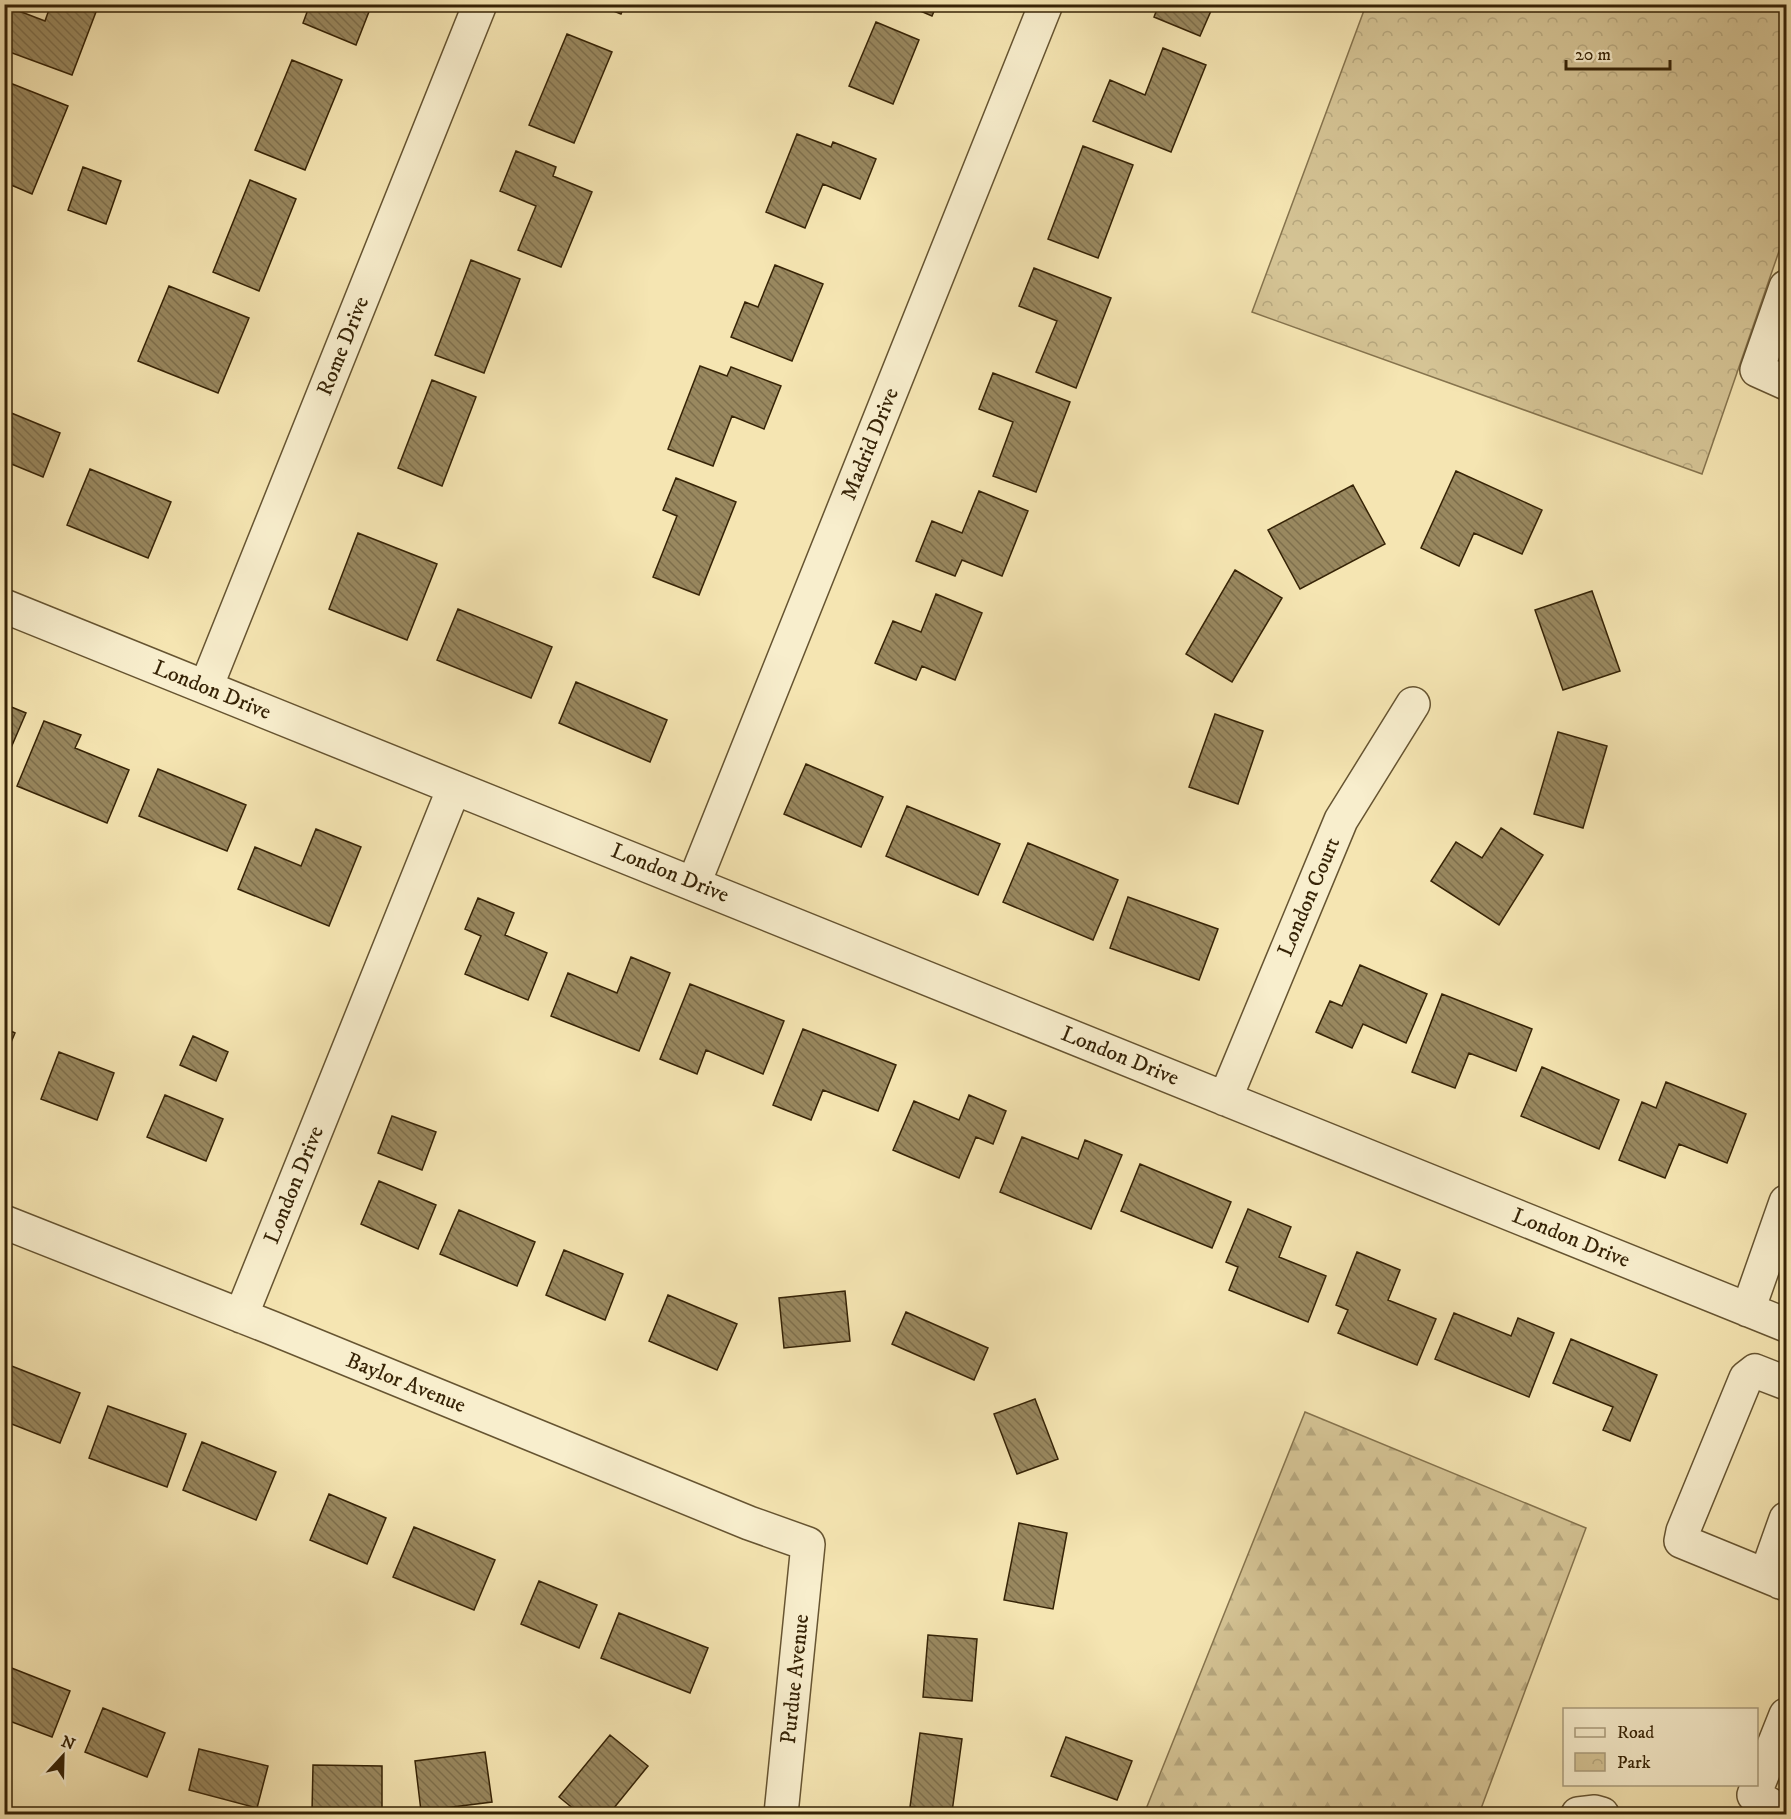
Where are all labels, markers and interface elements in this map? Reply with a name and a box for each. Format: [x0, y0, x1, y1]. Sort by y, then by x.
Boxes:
scale bar [1566, 33, 1670, 71]
text: 20 m [1575, 44, 1611, 66]
street label: Rome Drive [311, 292, 375, 400]
street label: Madrid Drive [835, 384, 905, 504]
street label: London Drive [149, 654, 275, 726]
street label: London Court [1272, 833, 1346, 961]
street label: London Drive [607, 837, 733, 909]
street label: London Drive [1057, 1020, 1183, 1092]
street label: London Drive [258, 1122, 330, 1248]
street label: London Drive [1508, 1202, 1634, 1274]
street label: Baylor Avenue [342, 1347, 470, 1419]
street label: Purdue Avenue [775, 1613, 815, 1745]
legend [1563, 1708, 1758, 1786]
text: Road [1617, 1722, 1654, 1744]
north arrow [33, 1726, 93, 1786]
text: N [58, 1731, 78, 1755]
text: Park [1617, 1752, 1651, 1774]

